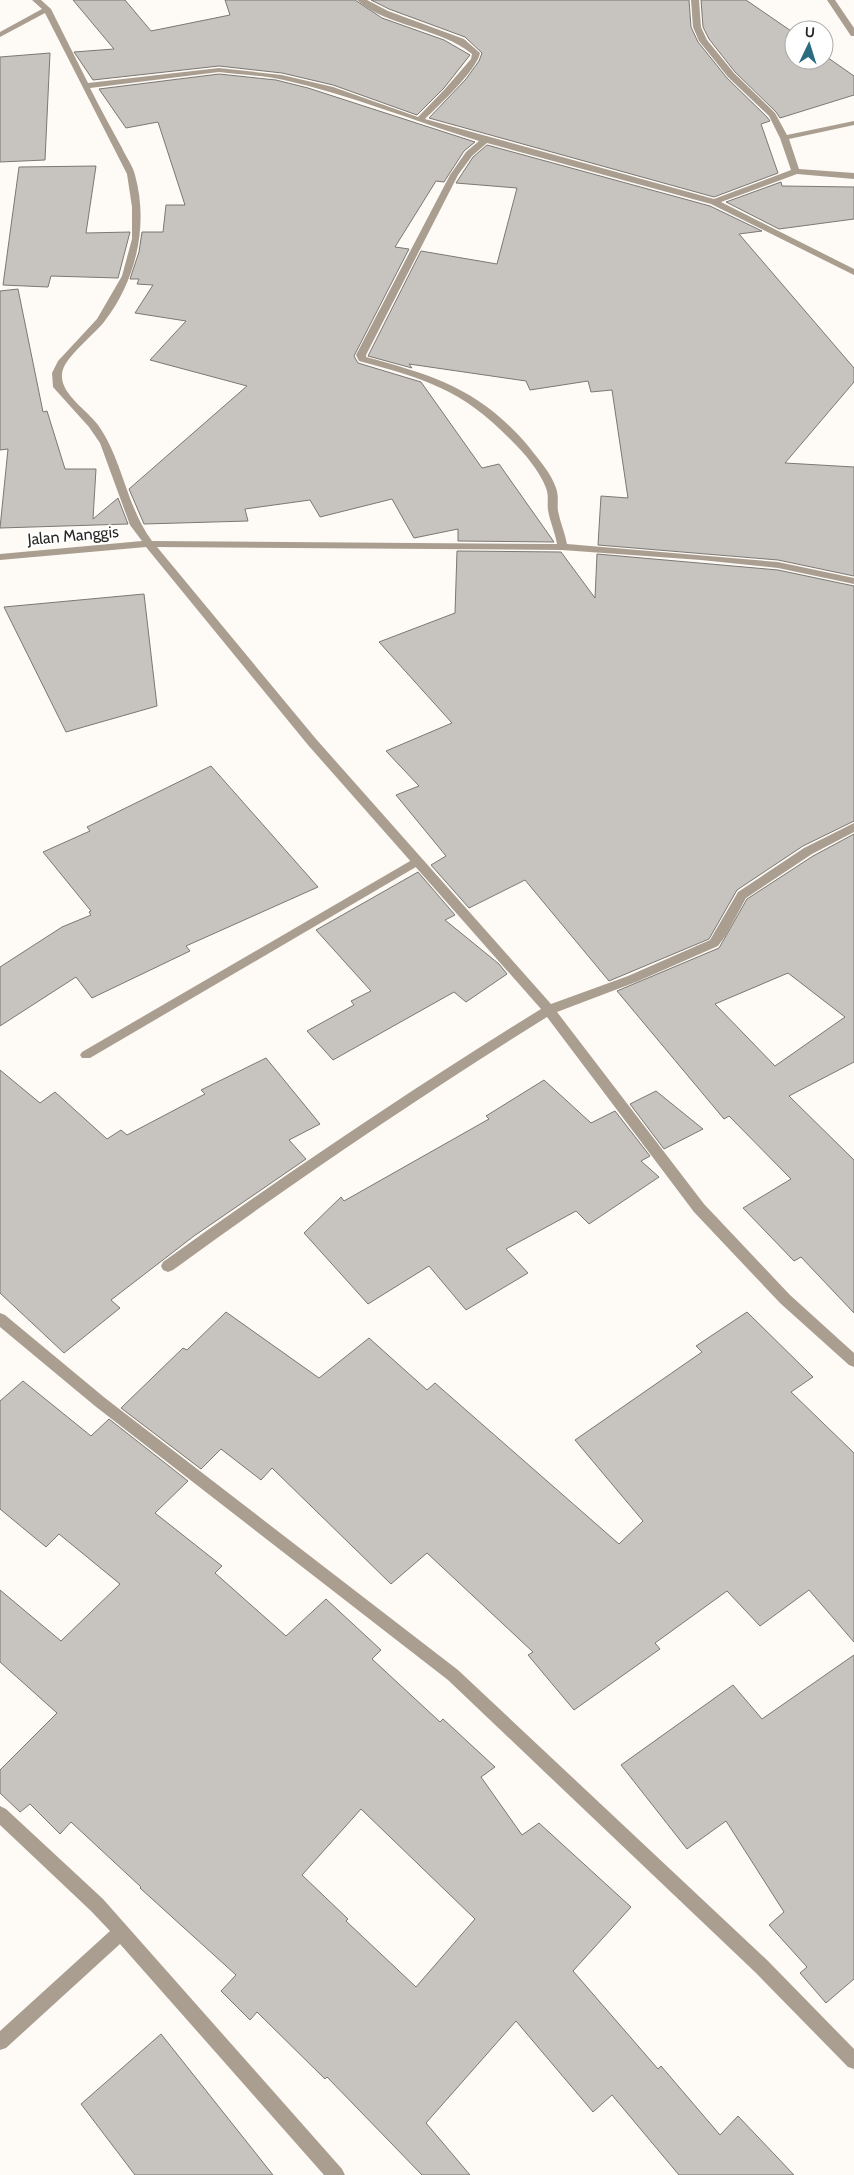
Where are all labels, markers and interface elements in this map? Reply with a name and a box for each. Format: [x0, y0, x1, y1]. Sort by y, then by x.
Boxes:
north arrow [784, 20, 834, 70]
text: U [804, 23, 816, 41]
street label: Jalan Manggis [26, 522, 120, 549]

